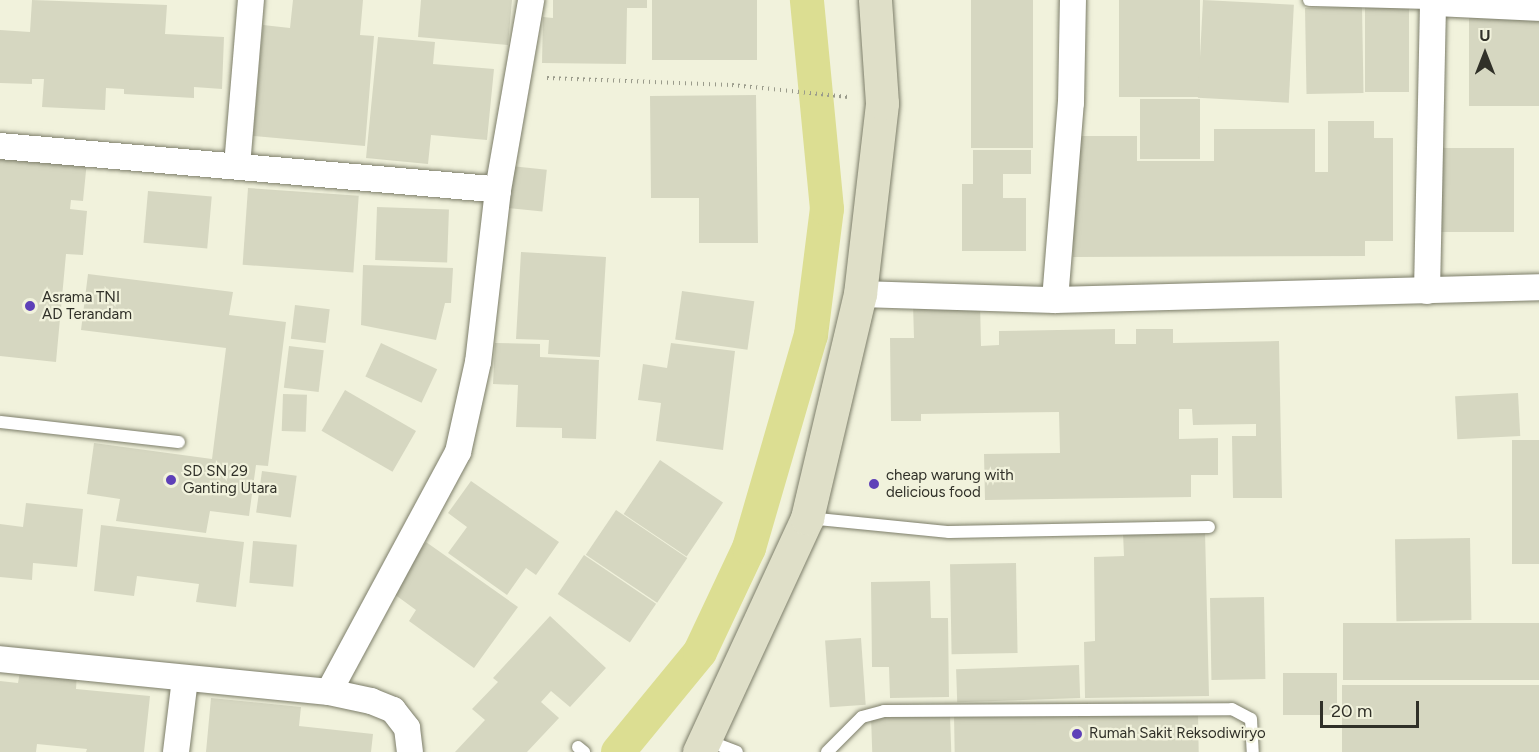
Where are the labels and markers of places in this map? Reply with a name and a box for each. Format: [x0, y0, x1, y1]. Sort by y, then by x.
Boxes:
place label: Asrama TNI AD Terandam [42, 288, 132, 323]
marker: Asrama TNI AD Terandam [23, 299, 37, 313]
place label: SD SN 29 Ganting Utara [183, 462, 277, 497]
place label: cheap warung with delicious food [886, 466, 1014, 501]
marker: SD SN 29 Ganting Utara [164, 473, 178, 487]
marker: cheap warung with delicious food [867, 477, 881, 491]
place label: Rumah Sakit Reksodiwiryo [1089, 725, 1266, 743]
marker: Rumah Sakit Reksodiwiryo [1070, 727, 1084, 741]

